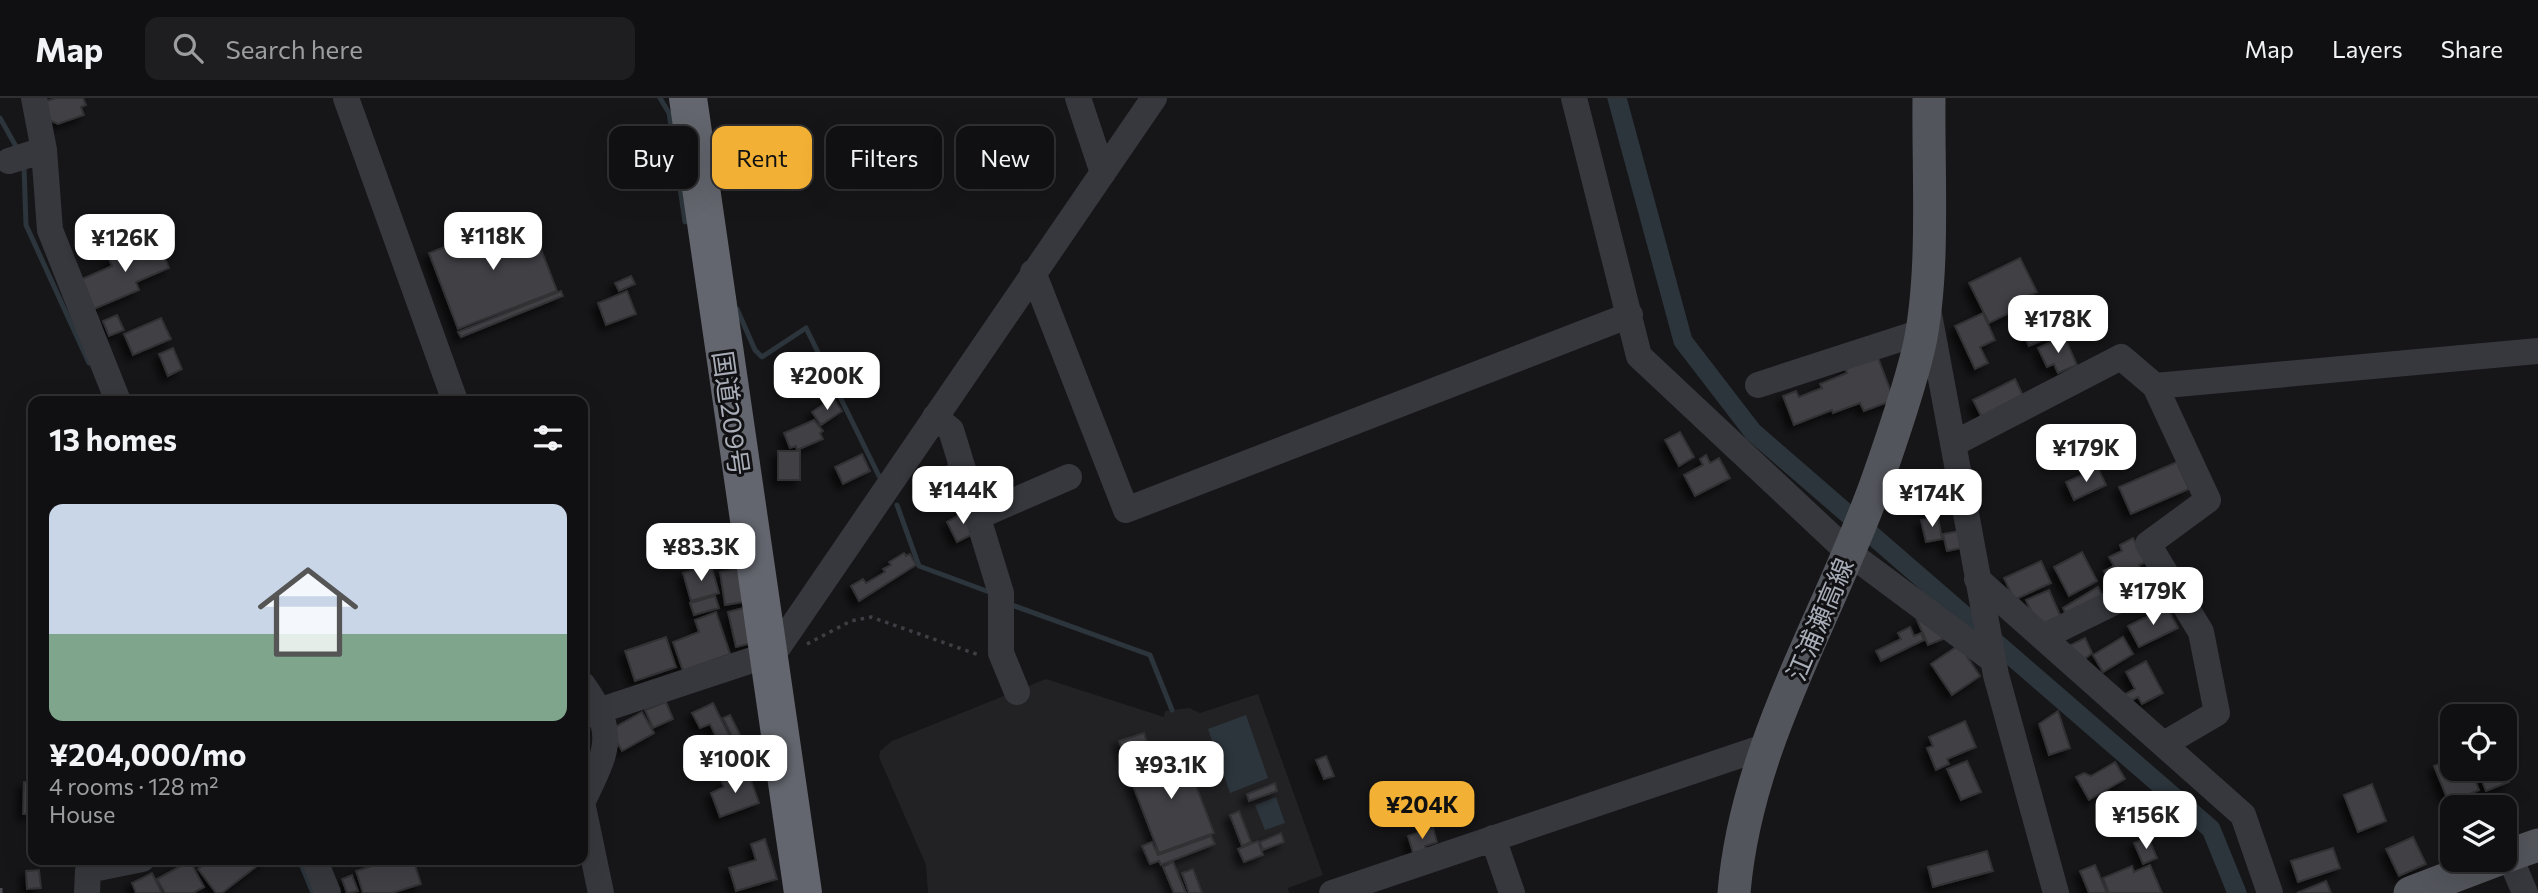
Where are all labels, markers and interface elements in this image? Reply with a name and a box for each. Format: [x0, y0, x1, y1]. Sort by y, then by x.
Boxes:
search box [145, 17, 635, 80]
text: Map [35, 28, 103, 69]
icon: search [169, 29, 207, 67]
text: Search here [225, 33, 363, 64]
text: Map [2245, 34, 2294, 63]
text: Layers [2332, 34, 2403, 63]
text: Share [2441, 34, 2503, 63]
chip: Buy [609, 126, 698, 189]
chip: Rent [712, 126, 812, 189]
chip: Filters [826, 126, 942, 189]
chip: New [956, 126, 1054, 189]
pin: ¥118K [444, 212, 542, 272]
pin: ¥126K [76, 214, 174, 274]
text: ¥118K [460, 221, 526, 249]
text: ¥126K [91, 223, 159, 251]
pin: ¥178K [2009, 296, 2107, 355]
text: ¥178K [2024, 304, 2092, 332]
street label: 国道209号 [708, 349, 756, 477]
pin: ¥200K [778, 352, 876, 412]
text: ¥200K [790, 361, 864, 389]
icon: filters [529, 419, 567, 457]
text: 13 homes [49, 420, 177, 457]
pin: ¥179K [2037, 424, 2135, 484]
text: ¥179K [2052, 433, 2120, 461]
pin: ¥144K [914, 466, 1012, 526]
pin: ¥174K [1883, 470, 1981, 529]
text: ¥144K [928, 475, 998, 503]
text: ¥174K [1899, 478, 1965, 506]
pin: ¥83.3K [644, 524, 758, 583]
text: ¥83.3K [662, 532, 740, 560]
icon: home [245, 549, 371, 675]
street label: 江浦瀬高線 [1779, 553, 1859, 685]
pin: ¥179K [2104, 568, 2202, 627]
text: ¥179K [2119, 576, 2187, 604]
map controls [2440, 704, 2517, 872]
button: locate [2440, 704, 2517, 781]
text: ¥204,000/mo [49, 735, 246, 772]
pin: ¥100K [686, 736, 784, 795]
pin: ¥93.1K [1114, 742, 1228, 801]
text: ¥100K [699, 744, 771, 772]
text: ¥93.1K [1135, 750, 1207, 778]
text: 4 rooms · 128 m² [49, 772, 218, 800]
pin: ¥204K [1373, 782, 1471, 841]
text: ¥204K [1385, 790, 1459, 818]
pin: ¥156K [2097, 792, 2195, 851]
button: layers [2440, 795, 2517, 872]
text: House [49, 800, 115, 828]
text: ¥156K [2112, 800, 2180, 828]

